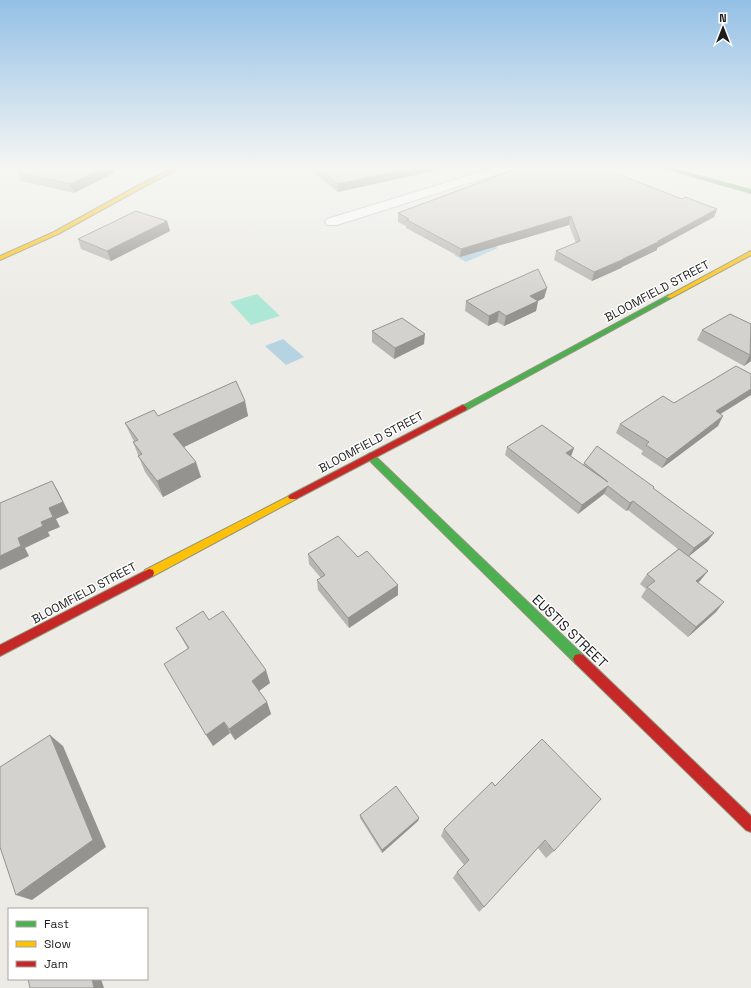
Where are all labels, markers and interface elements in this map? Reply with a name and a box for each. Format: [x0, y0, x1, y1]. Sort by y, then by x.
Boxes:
north arrow [703, 8, 743, 48]
text: N [719, 11, 727, 25]
street label: BLOOMFIELD STREET [602, 257, 712, 325]
street label: BLOOMFIELD STREET [316, 408, 426, 476]
street label: BLOOMFIELD STREET [29, 559, 139, 627]
street label: EUSTIS STREET [528, 590, 612, 672]
legend [8, 908, 148, 980]
text: Fast [44, 916, 69, 932]
text: Slow [44, 936, 71, 952]
text: Jam [44, 956, 68, 972]

